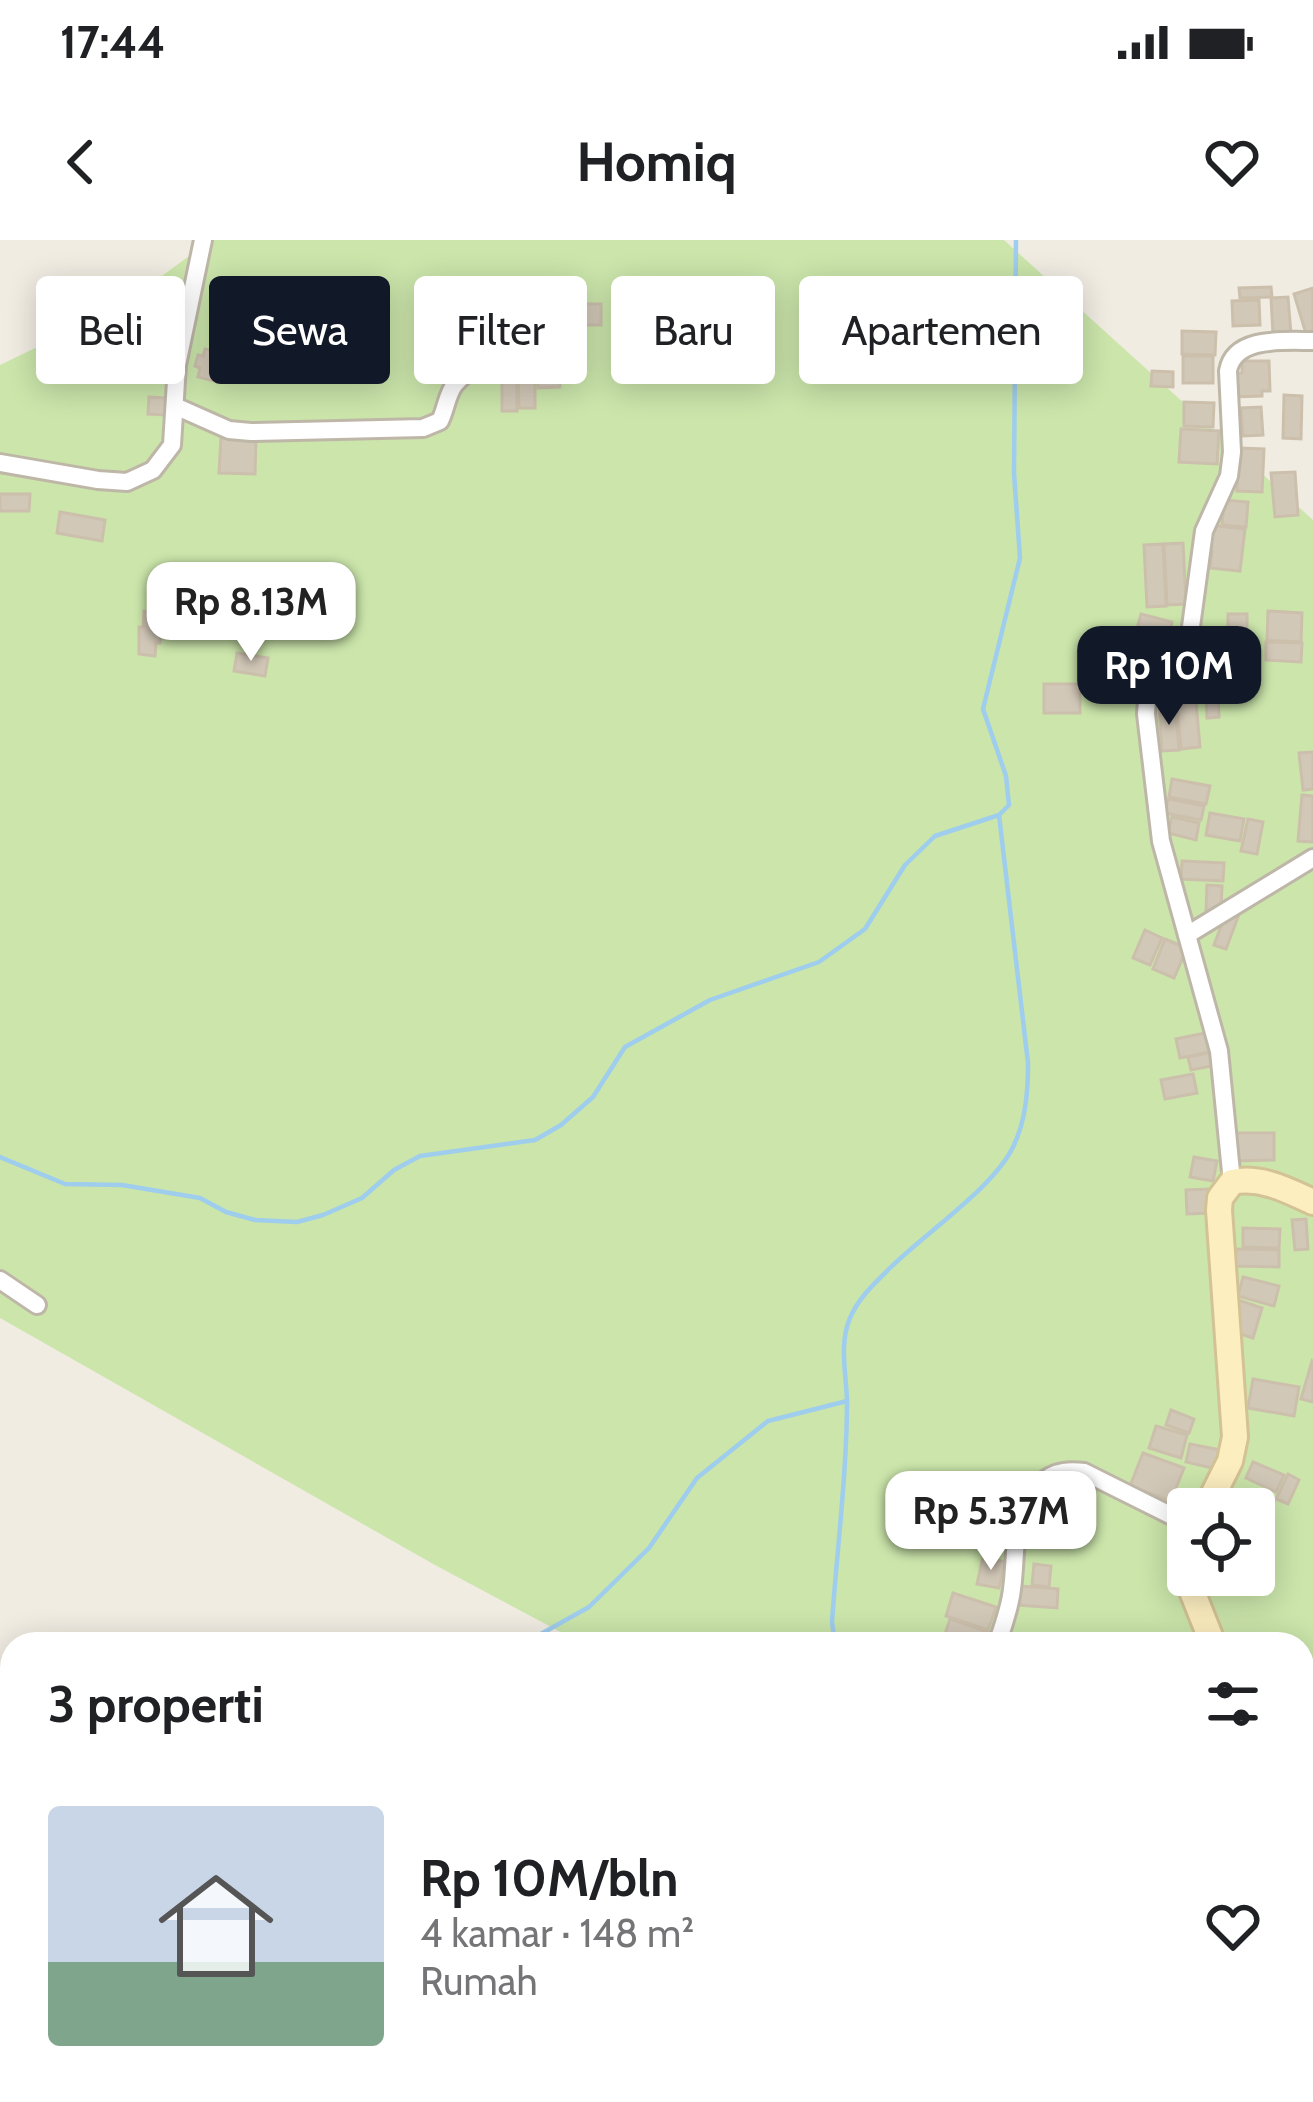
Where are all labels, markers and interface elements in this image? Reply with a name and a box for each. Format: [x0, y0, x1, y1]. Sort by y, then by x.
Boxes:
text: 17:44 [60, 15, 165, 69]
icon: back [48, 129, 114, 195]
text: Homiq [576, 129, 737, 195]
icon: heart [1199, 129, 1265, 195]
chip: Beli [36, 276, 185, 384]
chip: Sewa [209, 276, 390, 384]
chip: Filter [414, 276, 587, 384]
chip: Baru [611, 276, 775, 384]
chip: Apartemen [799, 276, 1083, 384]
pin: Rp 8.13M [127, 562, 375, 664]
text: Rp 8.13M [174, 577, 328, 625]
pin: Rp 10M [1071, 626, 1267, 728]
text: Rp 10M [1104, 641, 1234, 689]
pin: Rp 5.37M [867, 1471, 1115, 1573]
text: Rp 5.37M [912, 1486, 1070, 1534]
map controls [1167, 1488, 1275, 1596]
button: locate [1167, 1488, 1275, 1596]
icon: filters [1200, 1671, 1266, 1737]
text: 3 properti [48, 1673, 264, 1735]
text: Rp 10M/bln [420, 1847, 678, 1909]
icon: home [144, 1854, 288, 1998]
icon: heart [1200, 1893, 1266, 1959]
text: 4 kamar · 148 m² [420, 1909, 694, 1957]
text: Rumah [420, 1957, 538, 2005]

